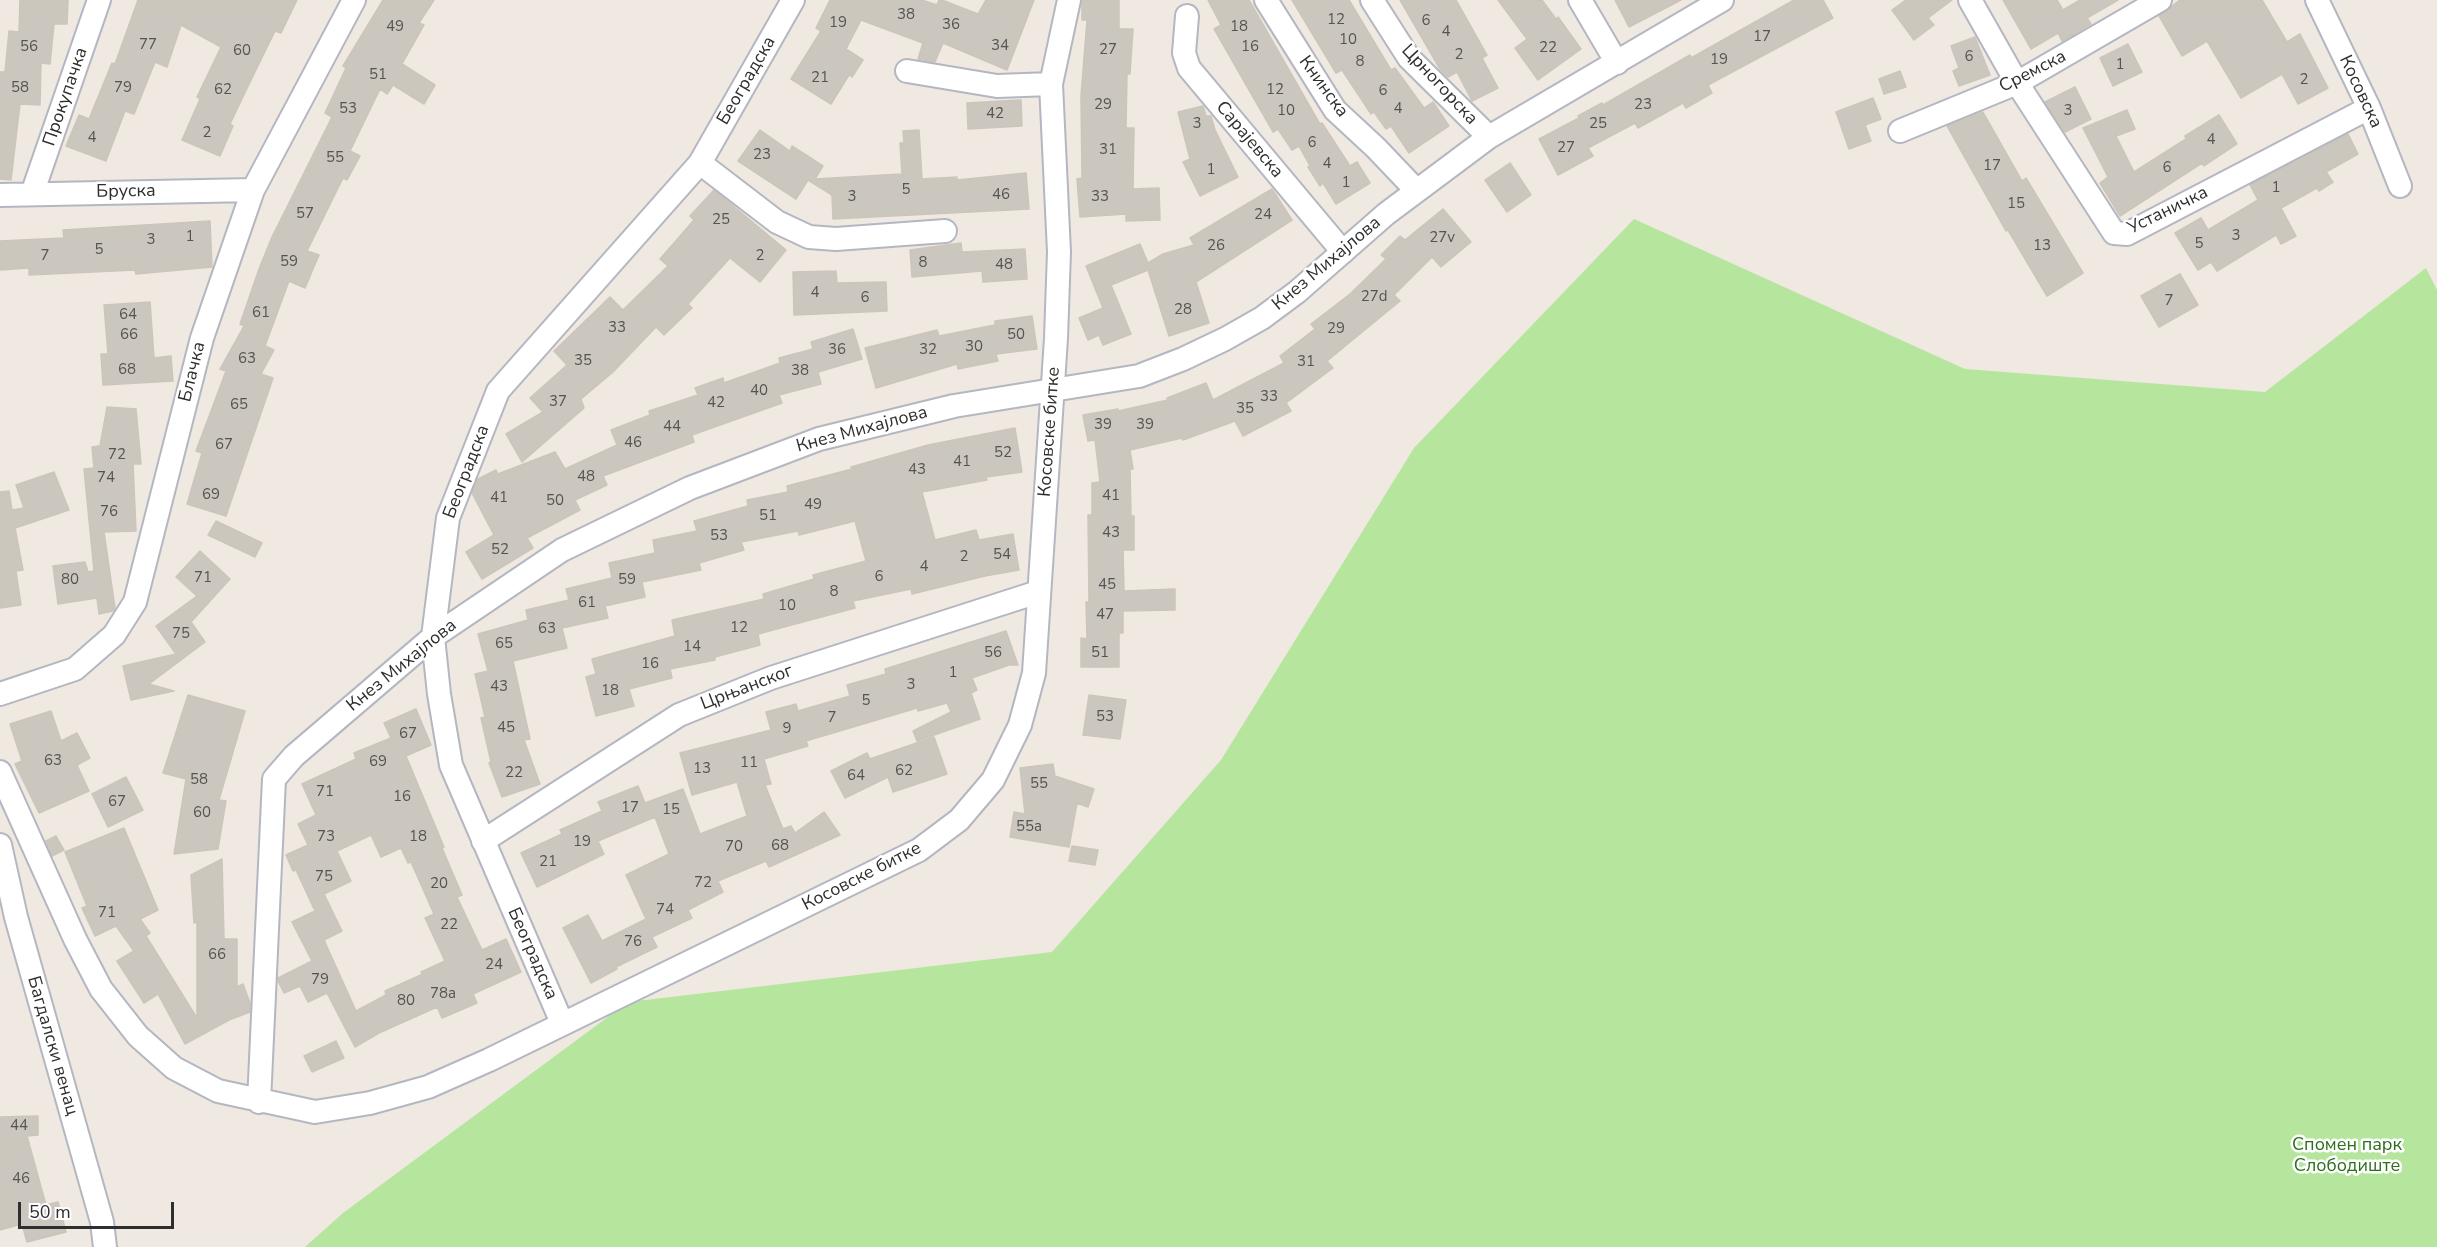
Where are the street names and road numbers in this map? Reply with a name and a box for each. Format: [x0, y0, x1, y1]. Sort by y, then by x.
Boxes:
street label: Београдска [713, 33, 781, 129]
street label: Црногорска [1396, 40, 1482, 130]
street label: Прокупачка [39, 45, 93, 149]
street label: Сремска [1996, 46, 2070, 98]
street label: Книнска [1293, 52, 1353, 122]
street label: Косовска [2334, 52, 2386, 132]
street label: Сарајевска [1211, 97, 1287, 183]
street label: Бруска [96, 181, 156, 203]
street label: Устаничка [2124, 182, 2212, 240]
street label: Кнез Михајлова [1268, 212, 1386, 316]
street label: Блачка [175, 340, 211, 404]
street label: Косовске битке [1035, 366, 1065, 498]
street label: Кнез Михајлова [794, 402, 930, 458]
street label: Београдска [439, 422, 495, 522]
street label: Кнез Михајлова [343, 615, 461, 717]
street label: Црњанског [698, 661, 796, 715]
street label: Косовске битке [799, 838, 925, 916]
street label: Београдска [502, 905, 562, 1003]
street label: Багдалски венац [22, 974, 82, 1118]

